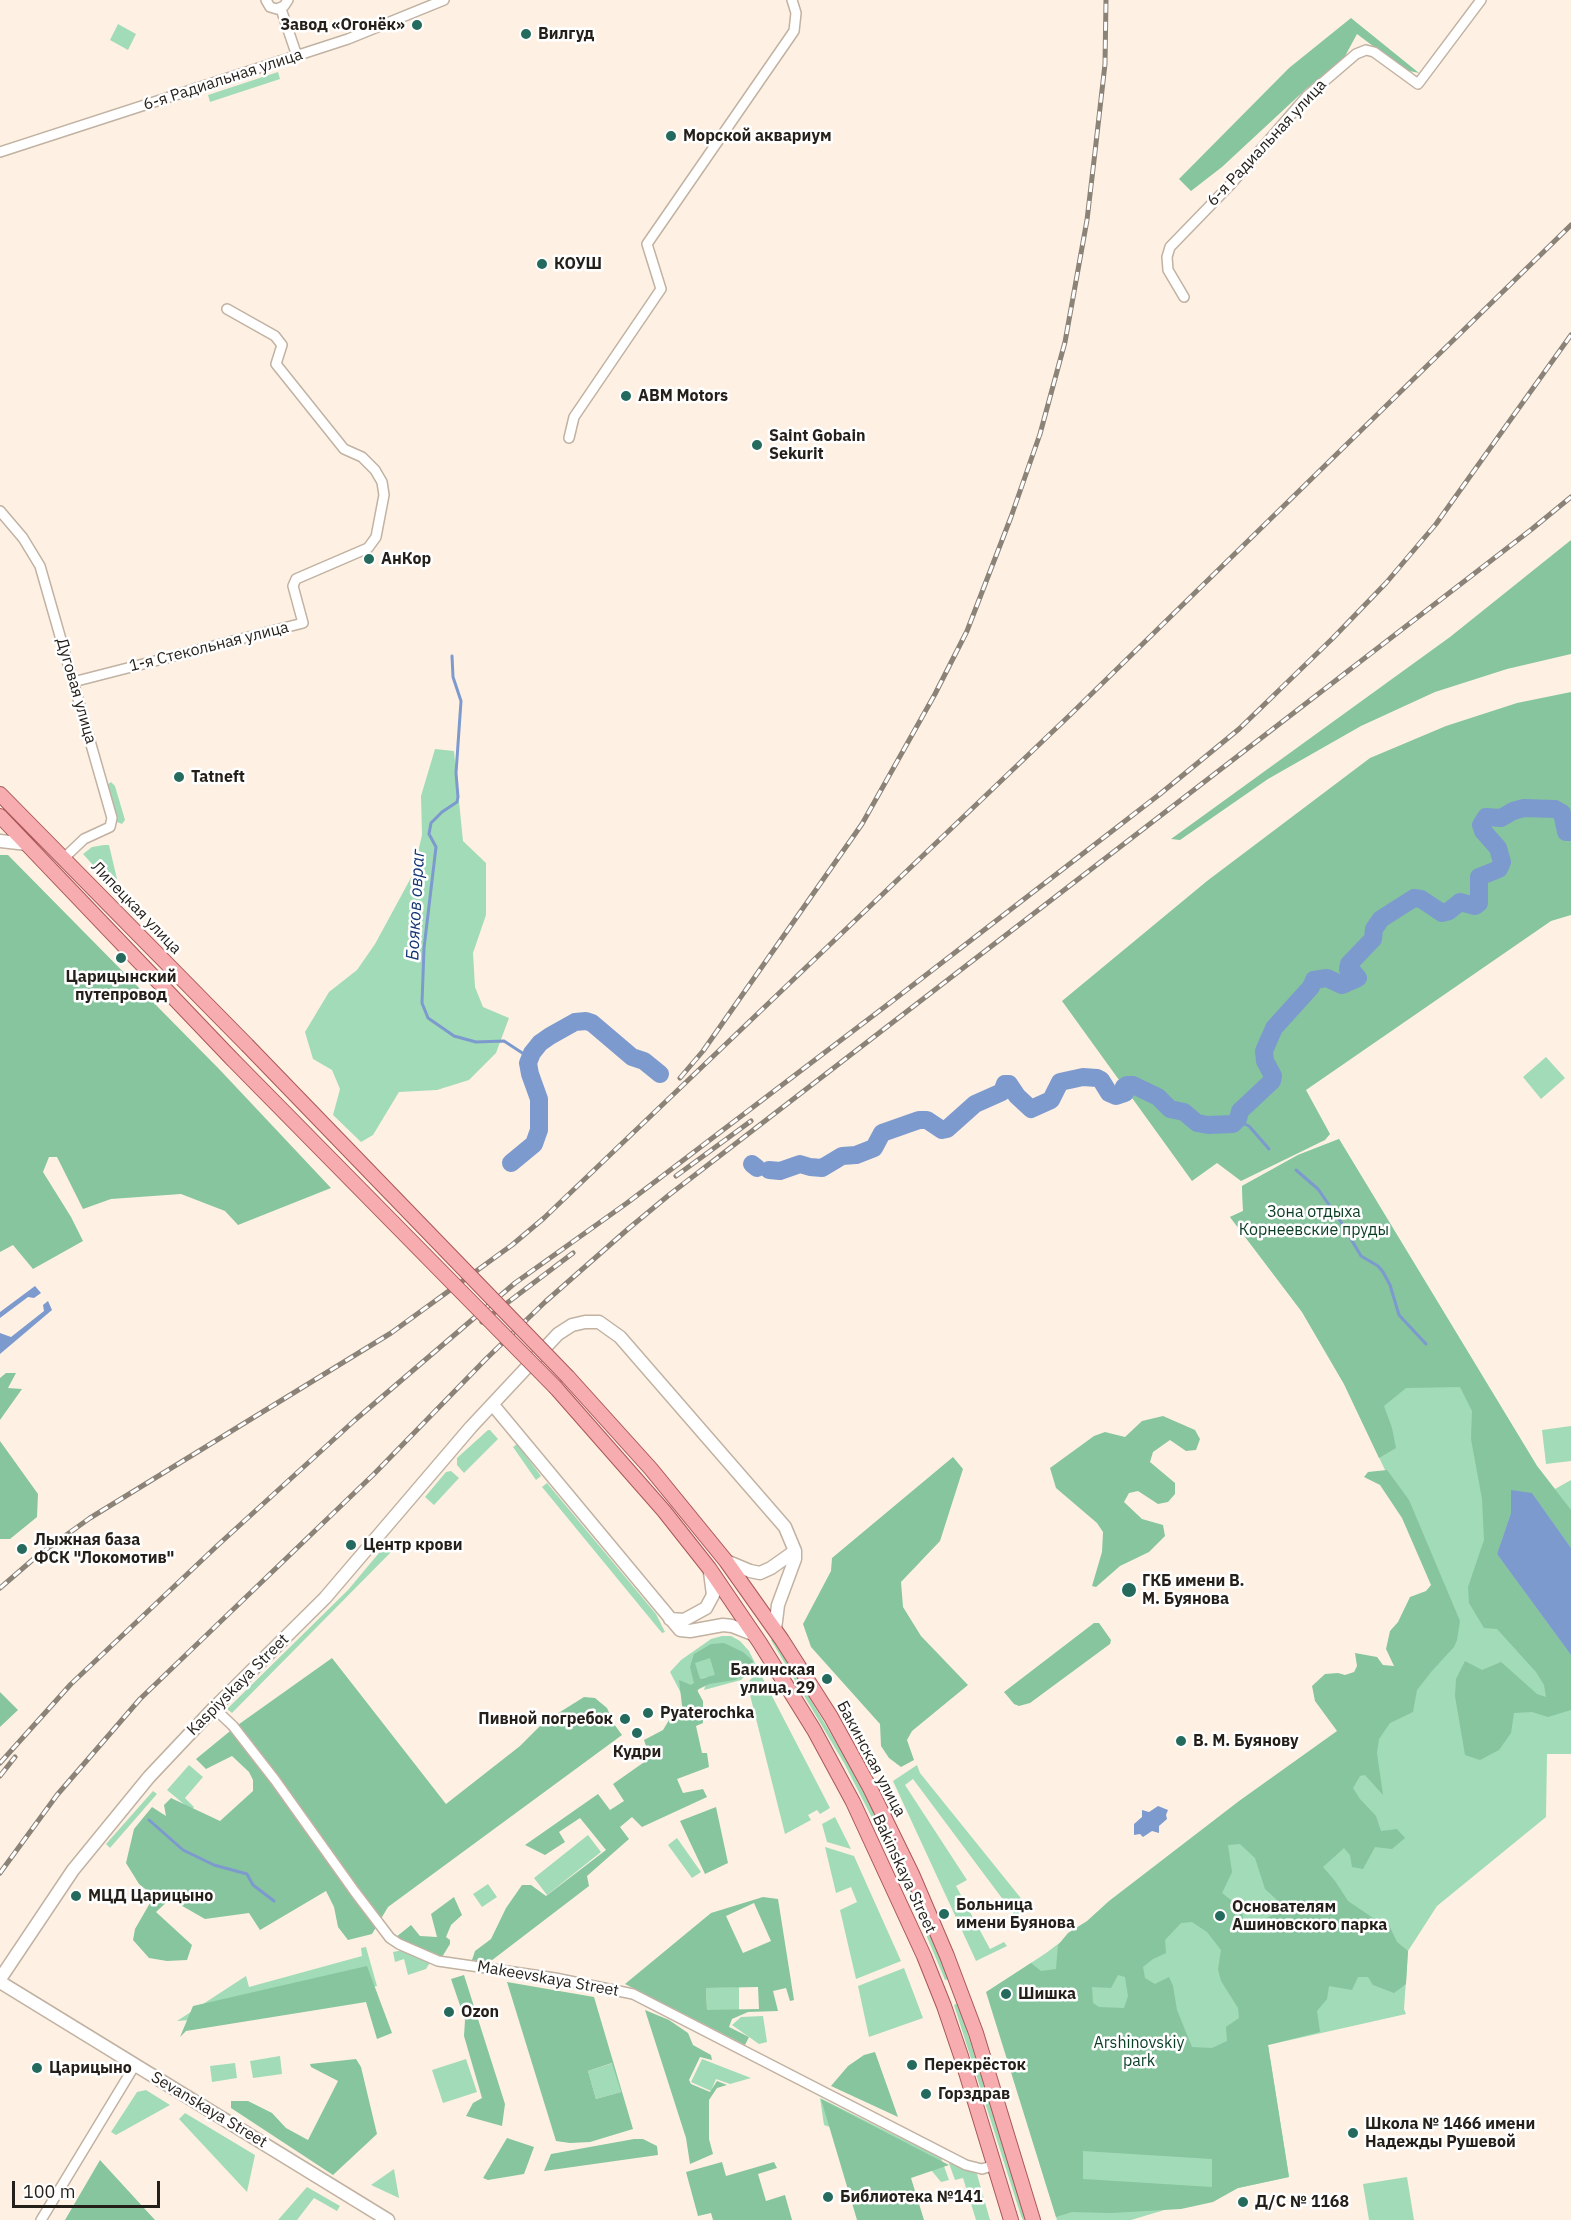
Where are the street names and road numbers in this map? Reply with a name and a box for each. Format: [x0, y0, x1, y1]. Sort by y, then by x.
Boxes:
street label: 6-я Радиальная улица [141, 45, 305, 115]
street label: 6-я Радиальная улица [1203, 76, 1331, 210]
street label: 1-я Стекольная улица [127, 618, 291, 676]
street label: Дуговая улица [52, 636, 100, 746]
street label: Липецкая улица [87, 858, 185, 958]
street label: Kaspiyskaya Street [183, 1630, 293, 1740]
street label: Бакинская улица [832, 1698, 910, 1820]
street label: Bakinskaya Street [868, 1811, 940, 1937]
street label: Makeevskaya Street [476, 1957, 620, 2001]
street label: Sevanskaya Street [148, 2068, 270, 2152]

